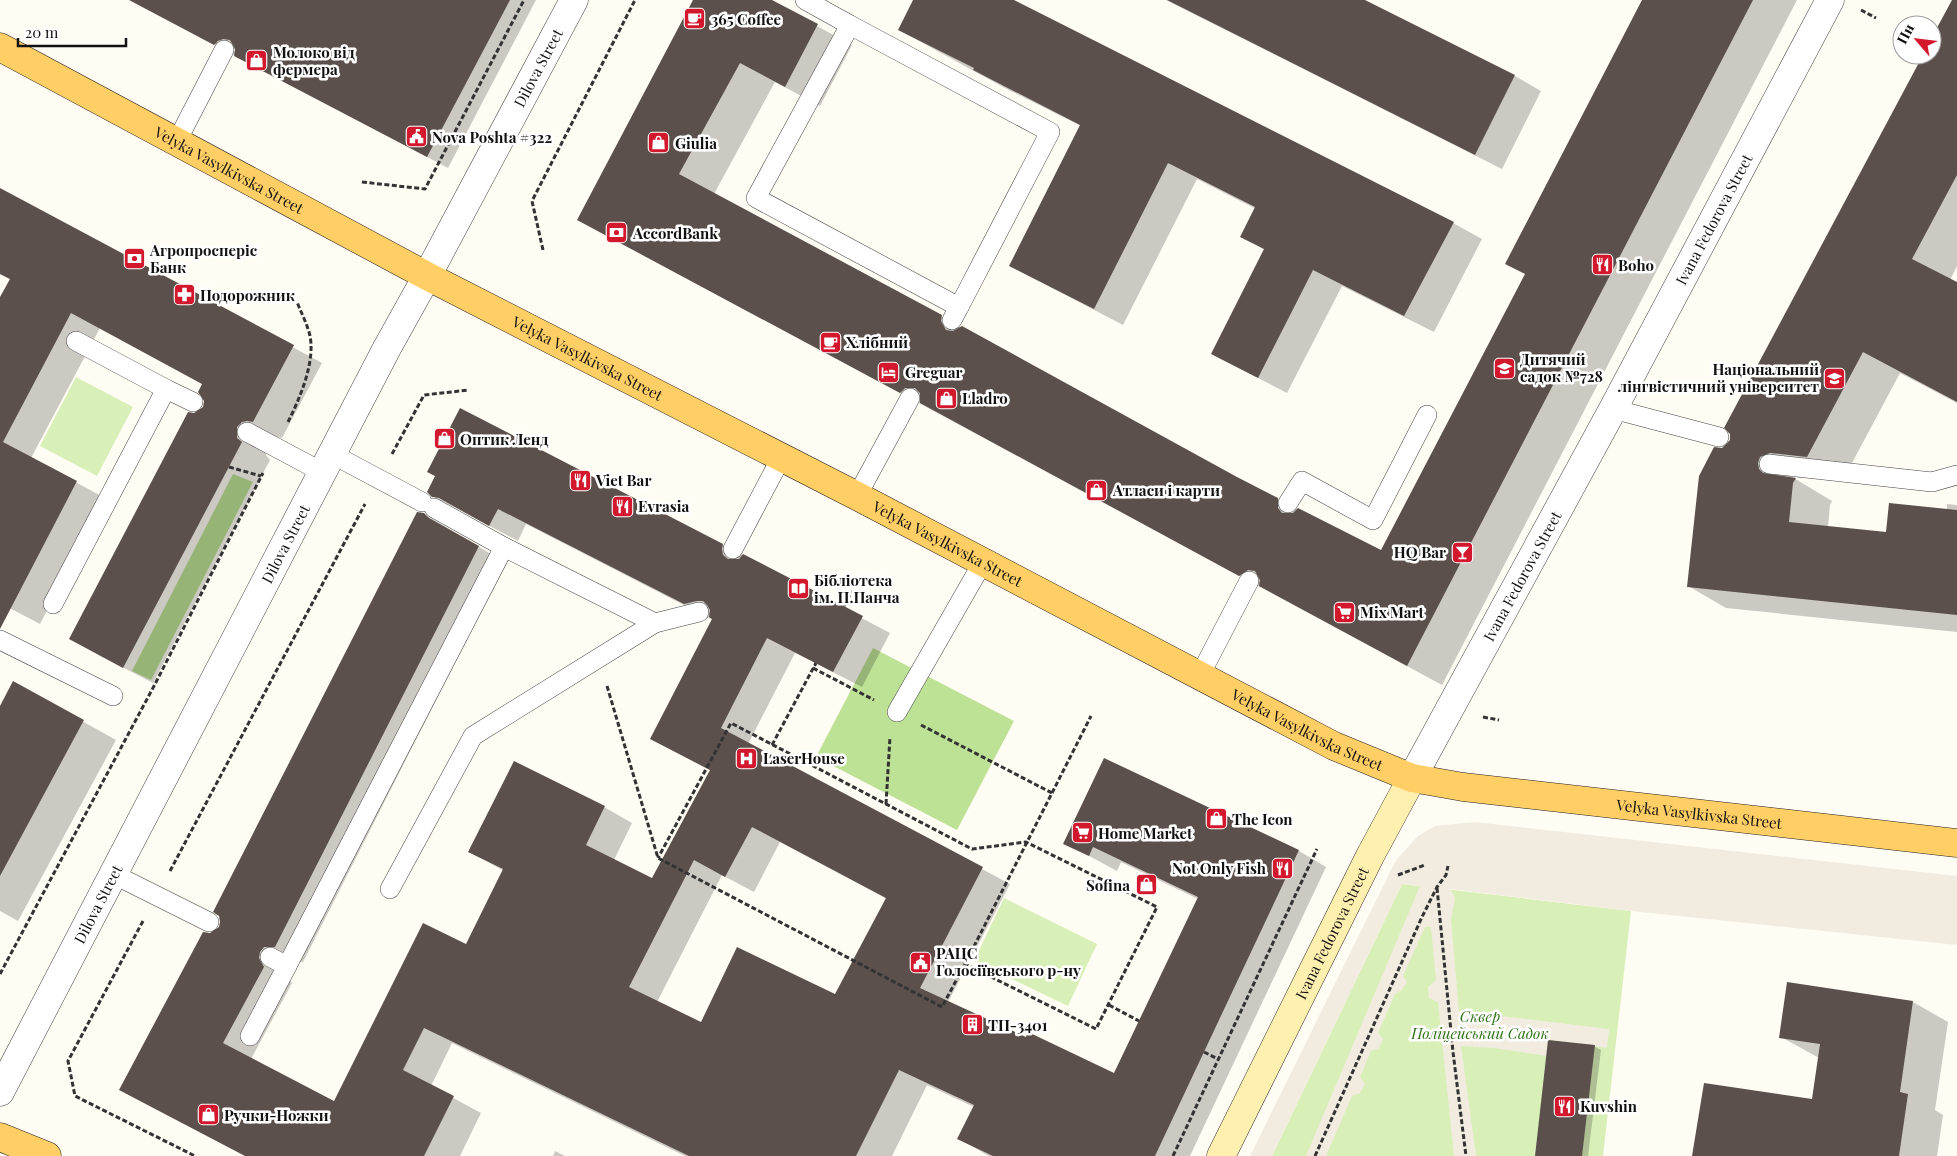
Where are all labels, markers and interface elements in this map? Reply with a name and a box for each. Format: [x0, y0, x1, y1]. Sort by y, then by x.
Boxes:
cafe icon: 365 Coffee [683, 7, 707, 31]
place label: 365 Coffee [711, 9, 781, 29]
scale bar [18, 15, 125, 47]
north arrow [1892, 15, 1942, 65]
text: Пн [1892, 20, 1918, 47]
text: 20 m [25, 22, 59, 42]
street label: Dilova Street [509, 24, 567, 110]
place label: Молоко від фермера [273, 42, 355, 79]
shop icon: Молоко від фермера [245, 49, 269, 73]
street label: Velyka Vasylkivska Street [150, 121, 308, 218]
public building icon: Nova Poshta #322 [404, 125, 428, 149]
place label: Nova Poshta #322 [432, 127, 552, 147]
shop icon: Giulia [647, 131, 671, 155]
place label: Giulia [675, 133, 717, 153]
street label: Ivana Fedorova Street [1671, 150, 1757, 288]
bank icon: AccordBank [605, 221, 629, 245]
place label: AccordBank [632, 223, 718, 243]
place label: Агропросперіс Банк [149, 240, 258, 277]
bank icon: Агропросперіс Банк [122, 247, 146, 271]
restaurant icon: Boho [1590, 253, 1614, 277]
place label: Boho [1618, 255, 1654, 275]
pharmacy icon: Подорожник [172, 283, 196, 307]
place label: Подорожник [200, 285, 296, 305]
street label: Velyka Vasylkivska Street [508, 311, 667, 405]
cafe icon: Хлібний [818, 330, 842, 354]
place label: Хлібний [846, 332, 908, 352]
place label: Дитячий садок №728 [1520, 349, 1603, 386]
school or university icon: Дитячий садок №728 [1492, 356, 1516, 380]
place label: Національний лінгвістичний університет [1618, 359, 1819, 396]
hotel icon: Greguar [877, 360, 901, 384]
place label: Greguar [905, 362, 963, 382]
school or university icon: Національний лінгвістичний університет [1823, 366, 1847, 390]
shop icon: Lladro [934, 386, 958, 410]
place label: Lladro [962, 388, 1008, 408]
shop icon: Оптик Ленд [432, 427, 456, 451]
place label: Оптик Ленд [460, 429, 549, 449]
restaurant icon: Viet Bar [568, 468, 592, 492]
place label: Viet Bar [595, 470, 651, 490]
shop icon: Атласи і карти [1085, 478, 1109, 502]
place label: Атласи і карти [1112, 480, 1220, 500]
restaurant icon: Evrasia [610, 494, 634, 518]
place label: Evrasia [638, 496, 689, 516]
street label: Velyka Vasylkivska Street [868, 496, 1027, 591]
street label: Dilova Street [256, 500, 314, 587]
street label: Ivana Fedorova Street [1478, 507, 1566, 645]
bar icon: HQ Bar [1450, 540, 1474, 564]
place label: HQ Bar [1394, 542, 1446, 562]
place label: Бібліотека ім. П.Панча [814, 570, 900, 607]
library icon: Бібліотека ім. П.Панча [786, 577, 810, 601]
supermarket icon: Mix Mart [1332, 600, 1356, 624]
place label: Mix Mart [1360, 602, 1425, 622]
street label: Velyka Vasylkivska Street [1227, 684, 1387, 775]
hospital icon: LaserHouse [735, 746, 759, 770]
place label: LaserHouse [763, 748, 845, 768]
street label: Velyka Vasylkivska Street [1614, 794, 1784, 833]
shop icon: The Icon [1204, 807, 1228, 831]
place label: The Icon [1232, 809, 1293, 829]
supermarket icon: Home Market [1070, 821, 1094, 845]
place label: Home Market [1098, 823, 1193, 843]
restaurant icon: Not Only Fish [1270, 856, 1294, 880]
place label: Not Only Fish [1172, 858, 1266, 878]
street label: Dilova Street [69, 860, 127, 947]
street label: Ivana Fedorova Street [1290, 863, 1373, 1003]
shop icon: Sоfina [1134, 873, 1158, 897]
place label: Sоfina [1086, 875, 1130, 895]
place label: РАЦС Голосіївського р-ну [936, 943, 1081, 980]
public building icon: РАЦС Голосіївського р-ну [908, 950, 932, 974]
park label: Сквер Поліцейський Садок [1410, 1006, 1549, 1043]
building icon: ТП-3401 [960, 1013, 984, 1037]
place label: ТП-3401 [988, 1015, 1048, 1035]
restaurant icon: Kuvshin [1552, 1094, 1576, 1118]
place label: Kuvshin [1580, 1096, 1638, 1116]
shop icon: Ручки-Ножки [196, 1103, 220, 1127]
place label: Ручки-Ножки [224, 1105, 329, 1125]

